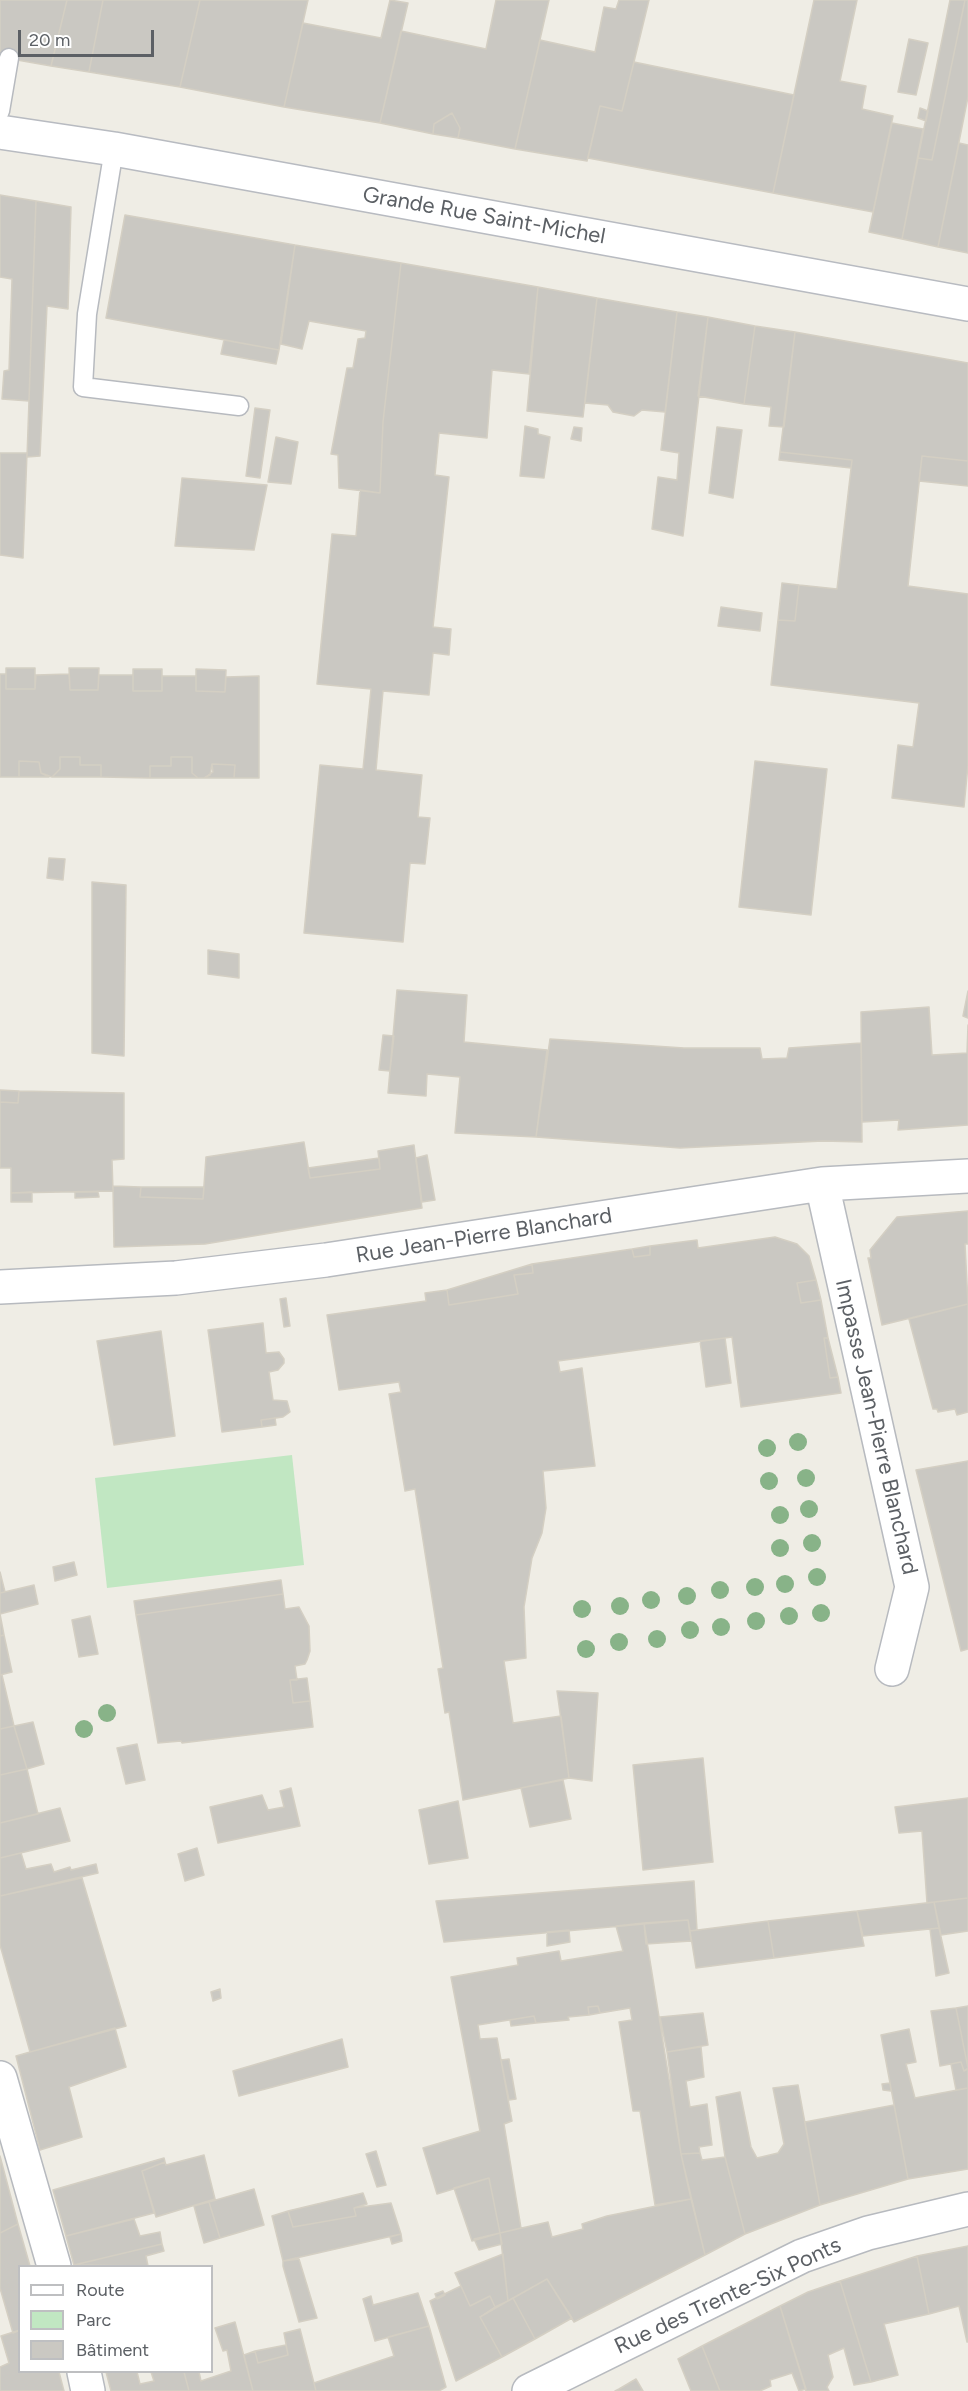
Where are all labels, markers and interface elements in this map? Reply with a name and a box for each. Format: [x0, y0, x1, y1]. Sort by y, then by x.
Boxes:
scale bar [21, 18, 158, 56]
text: 20 m [29, 29, 70, 51]
street label: Grande Rue Saint-Michel [361, 182, 607, 250]
street label: Rue Jean-Pierre Blanchard [354, 1203, 614, 1269]
street label: Impasse Jean-Pierre Blanchard [829, 1277, 923, 1577]
street label: Rue des Trente-Six Ponts [610, 2232, 846, 2360]
legend [18, 2265, 213, 2373]
text: Route [76, 2279, 124, 2301]
text: Parc [76, 2309, 111, 2331]
text: Bâtiment [76, 2339, 149, 2361]

